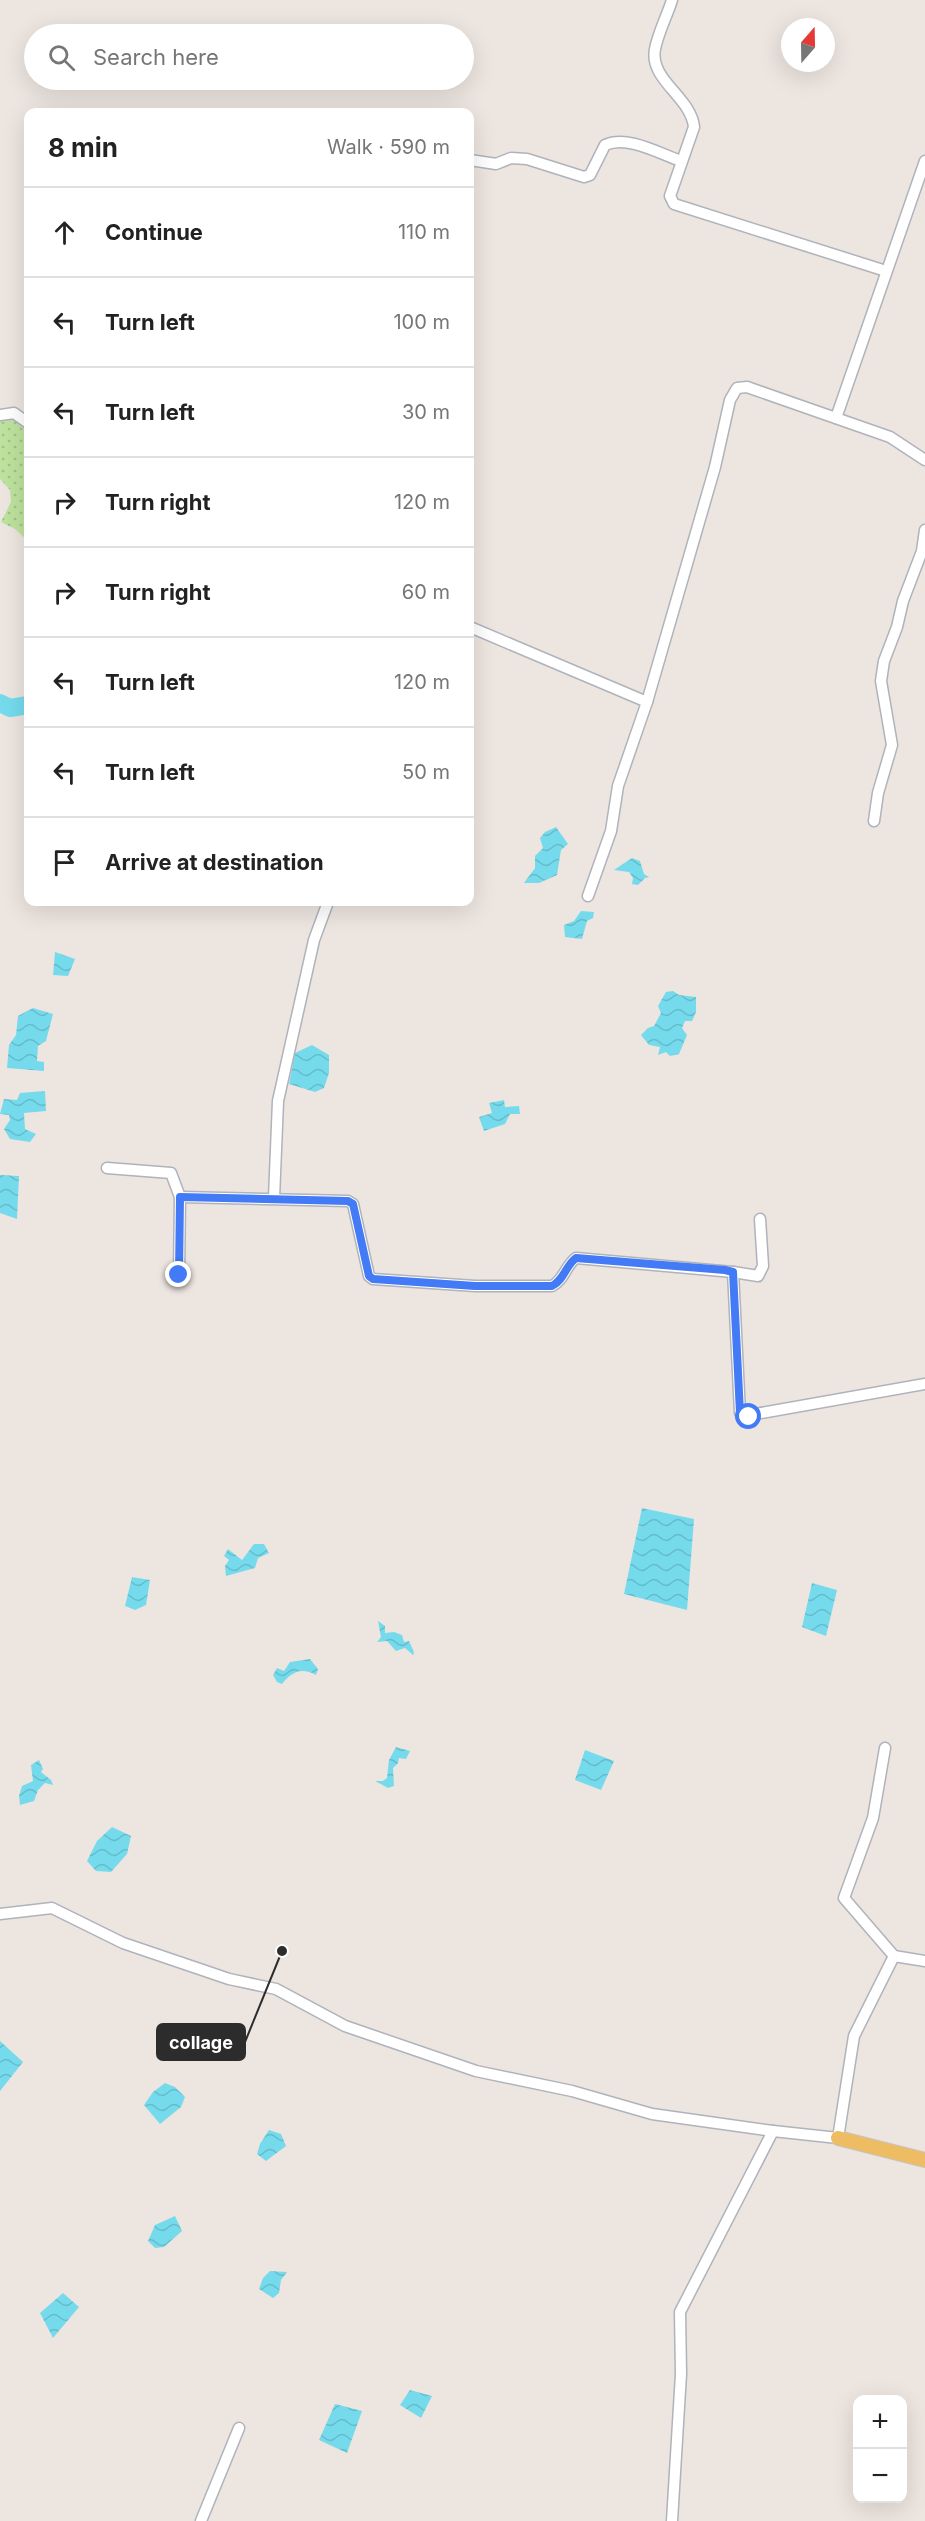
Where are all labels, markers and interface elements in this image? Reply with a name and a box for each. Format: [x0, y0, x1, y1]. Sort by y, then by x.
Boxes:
north arrow [781, 18, 835, 72]
search box [24, 24, 474, 90]
icon: search [45, 41, 78, 74]
text: Search here [93, 44, 219, 70]
text: 8 min [48, 132, 118, 163]
text: Walk · 590 m [327, 135, 450, 159]
icon: ahead [48, 216, 81, 249]
text: Continue [105, 219, 203, 245]
text: 110 m [398, 220, 450, 244]
icon: left [48, 306, 81, 339]
text: Turn left [105, 309, 195, 335]
text: 100 m [393, 310, 450, 334]
icon: left [48, 396, 81, 429]
text: Turn left [105, 399, 195, 425]
text: 30 m [402, 400, 450, 424]
icon: right [48, 486, 81, 519]
text: Turn right [105, 489, 211, 515]
text: 120 m [394, 490, 450, 514]
icon: right [48, 576, 81, 609]
text: Turn right [105, 579, 211, 605]
text: 60 m [402, 580, 450, 604]
icon: left [48, 666, 81, 699]
text: Turn left [105, 669, 195, 695]
text: 120 m [394, 670, 450, 694]
icon: left [48, 756, 81, 789]
text: Turn left [105, 759, 195, 785]
text: 50 m [402, 760, 450, 784]
icon: arrive [48, 846, 81, 879]
text: Arrive at destination [105, 849, 324, 875]
route end [165, 1261, 191, 1287]
route start [735, 1403, 761, 1429]
callout: collage [157, 2024, 245, 2060]
text: collage [169, 2032, 233, 2053]
map controls [853, 2395, 907, 2503]
button: + [853, 2395, 907, 2449]
button: − [853, 2449, 907, 2503]

